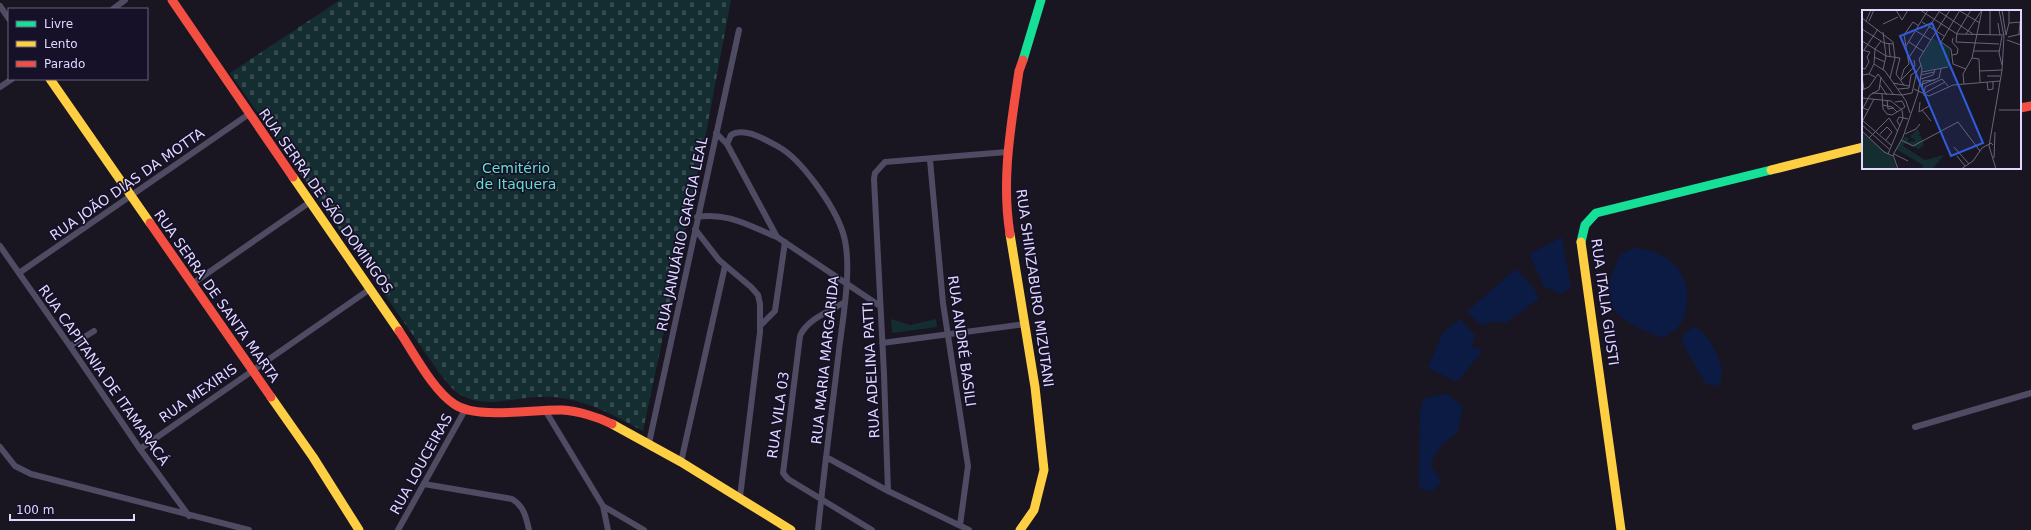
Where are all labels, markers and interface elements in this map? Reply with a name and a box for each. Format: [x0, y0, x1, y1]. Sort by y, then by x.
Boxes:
legend [8, 8, 148, 80]
inset map [1862, 10, 2021, 169]
text: Livre [44, 17, 73, 31]
text: Lento [44, 37, 78, 51]
text: Parado [44, 57, 85, 71]
street label: RUA SERRA DE SÃO DOMINGOS [256, 106, 396, 297]
street label: RUA JOÃO DIAS DA MOTTA [47, 124, 208, 243]
street label: RUA JANUÁRIO GARCIA LEAL [654, 135, 711, 333]
park label: Cemitério de Itaquera [476, 160, 556, 192]
street label: RUA SHINZABURO MIZUTANI [1013, 188, 1057, 388]
street label: RUA SERRA DE SANTA MARTA [151, 207, 283, 386]
street label: RUA ITALIA GIUSTI [1588, 238, 1622, 366]
street label: RUA MARIA MARGARIDA [808, 275, 842, 445]
street label: RUA ANDRÉ BASILI [945, 275, 979, 407]
street label: RUA CAPITANIA DE ITAMARACÁ [35, 282, 173, 469]
street label: RUA ADELINA PATTI [859, 301, 883, 439]
street label: RUA MEXIRIS [156, 360, 240, 426]
street label: RUA VILA 03 [764, 370, 792, 460]
street label: RUA LOUCEIRAS [387, 411, 455, 517]
scale bar [10, 496, 134, 522]
text: 100 m [16, 503, 54, 517]

